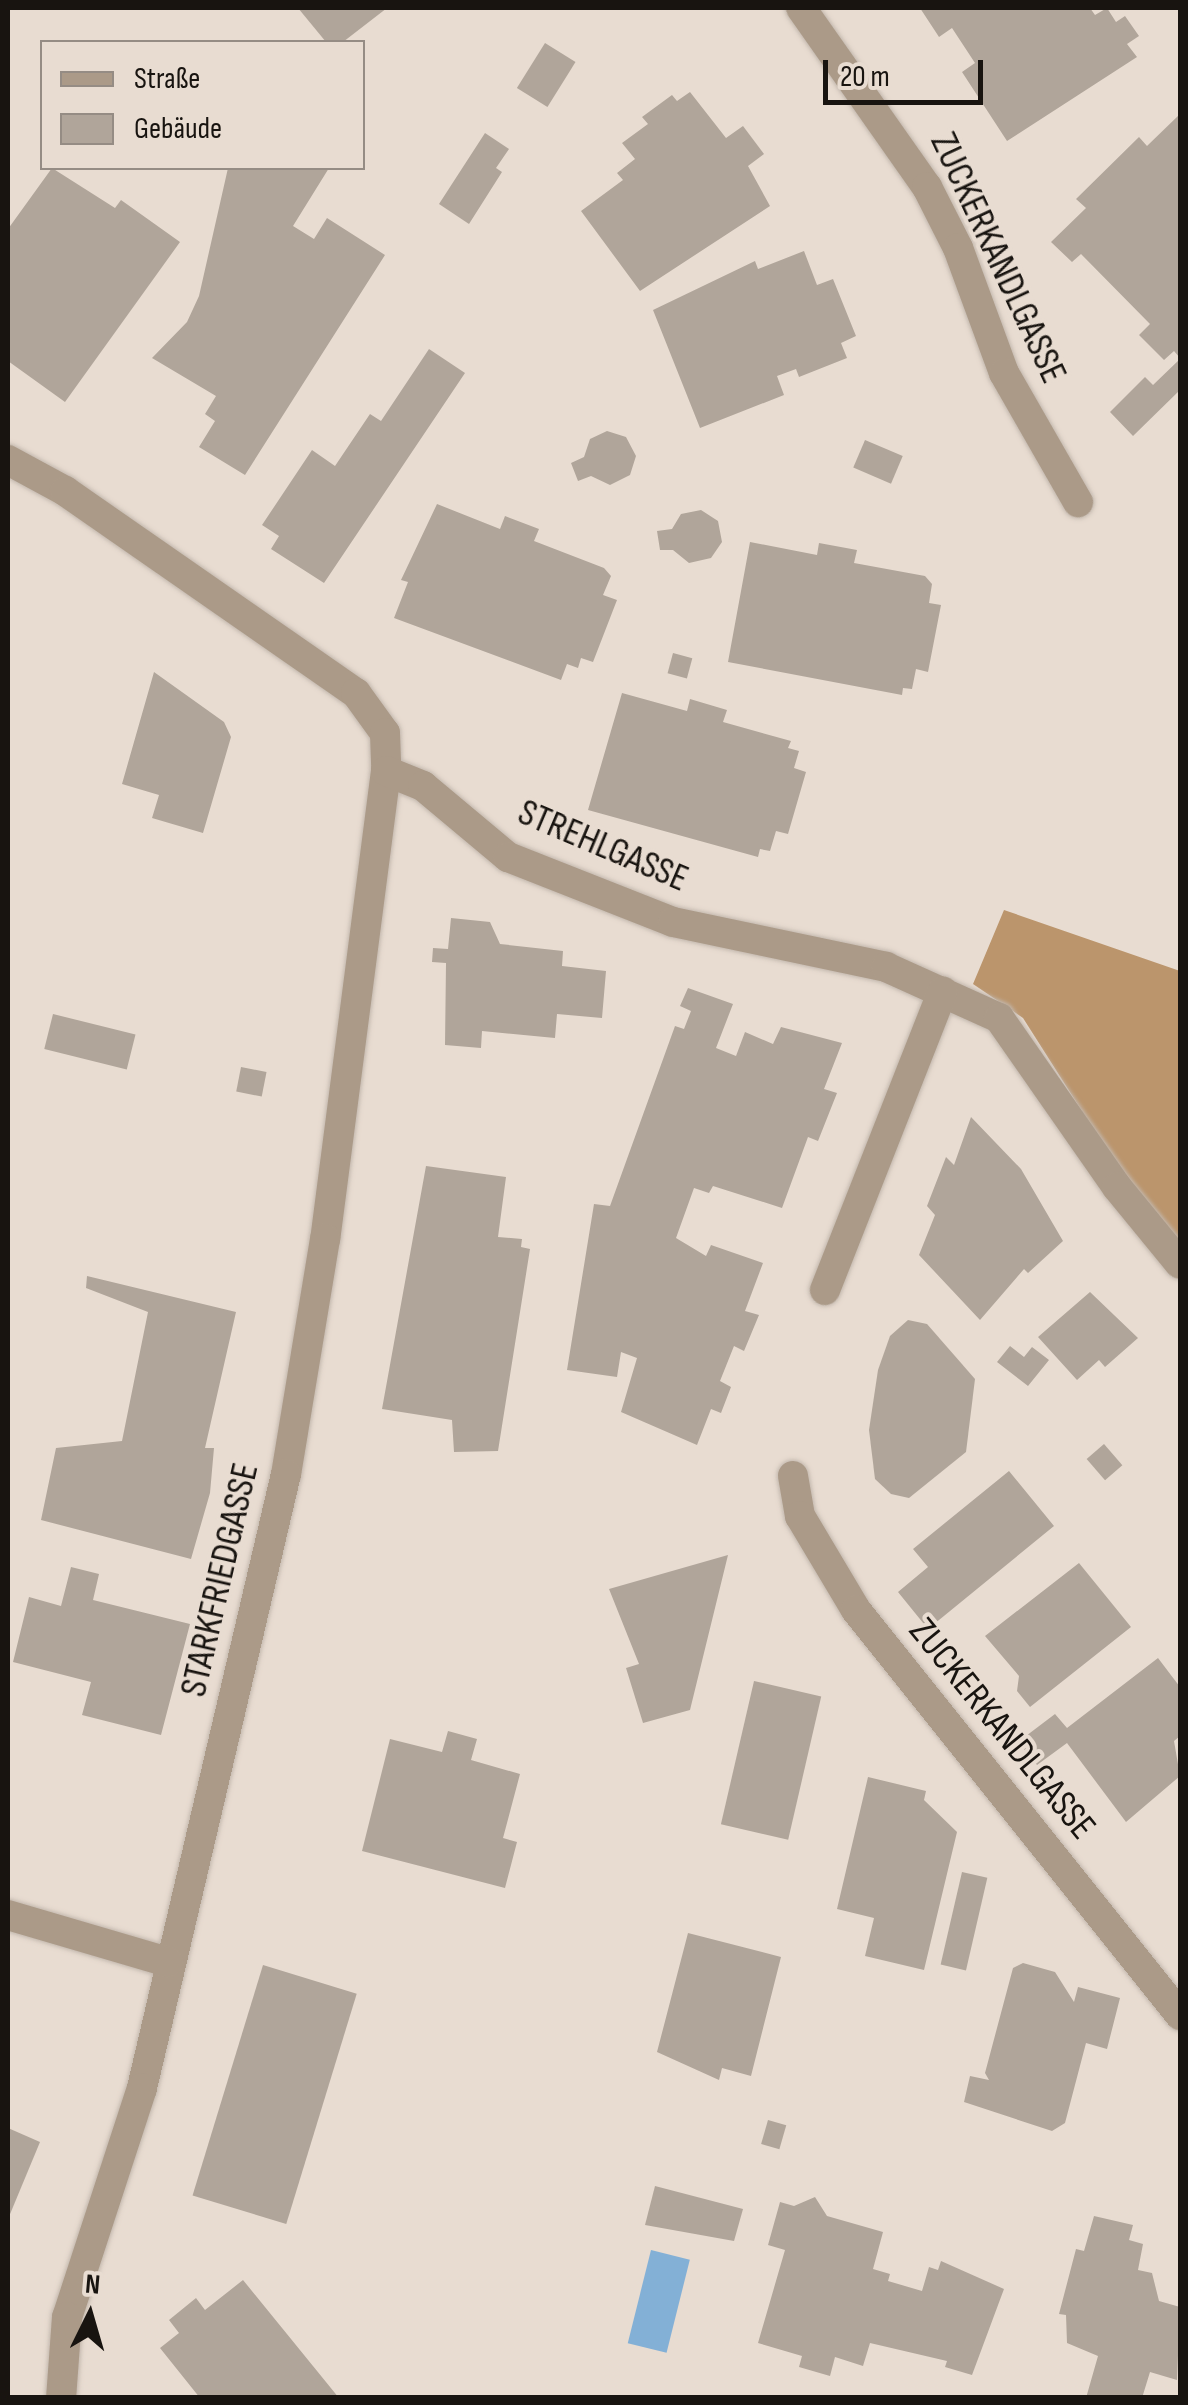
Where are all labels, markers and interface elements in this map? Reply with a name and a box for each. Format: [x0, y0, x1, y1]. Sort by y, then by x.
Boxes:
legend [40, 40, 365, 170]
scale bar [828, 40, 988, 102]
text: 20 m [840, 59, 890, 95]
text: Straße [134, 61, 200, 97]
text: Gebäude [134, 111, 222, 147]
street label: ZUCKERKANDLGASSE [920, 125, 1076, 391]
street label: STREHLGASSE [511, 790, 695, 902]
street label: STARKFRIEDGASSE [171, 1459, 269, 1701]
street label: ZUCKERKANDLGASSE [899, 1609, 1105, 1849]
north arrow [40, 2265, 140, 2365]
text: N [84, 2268, 102, 2302]

